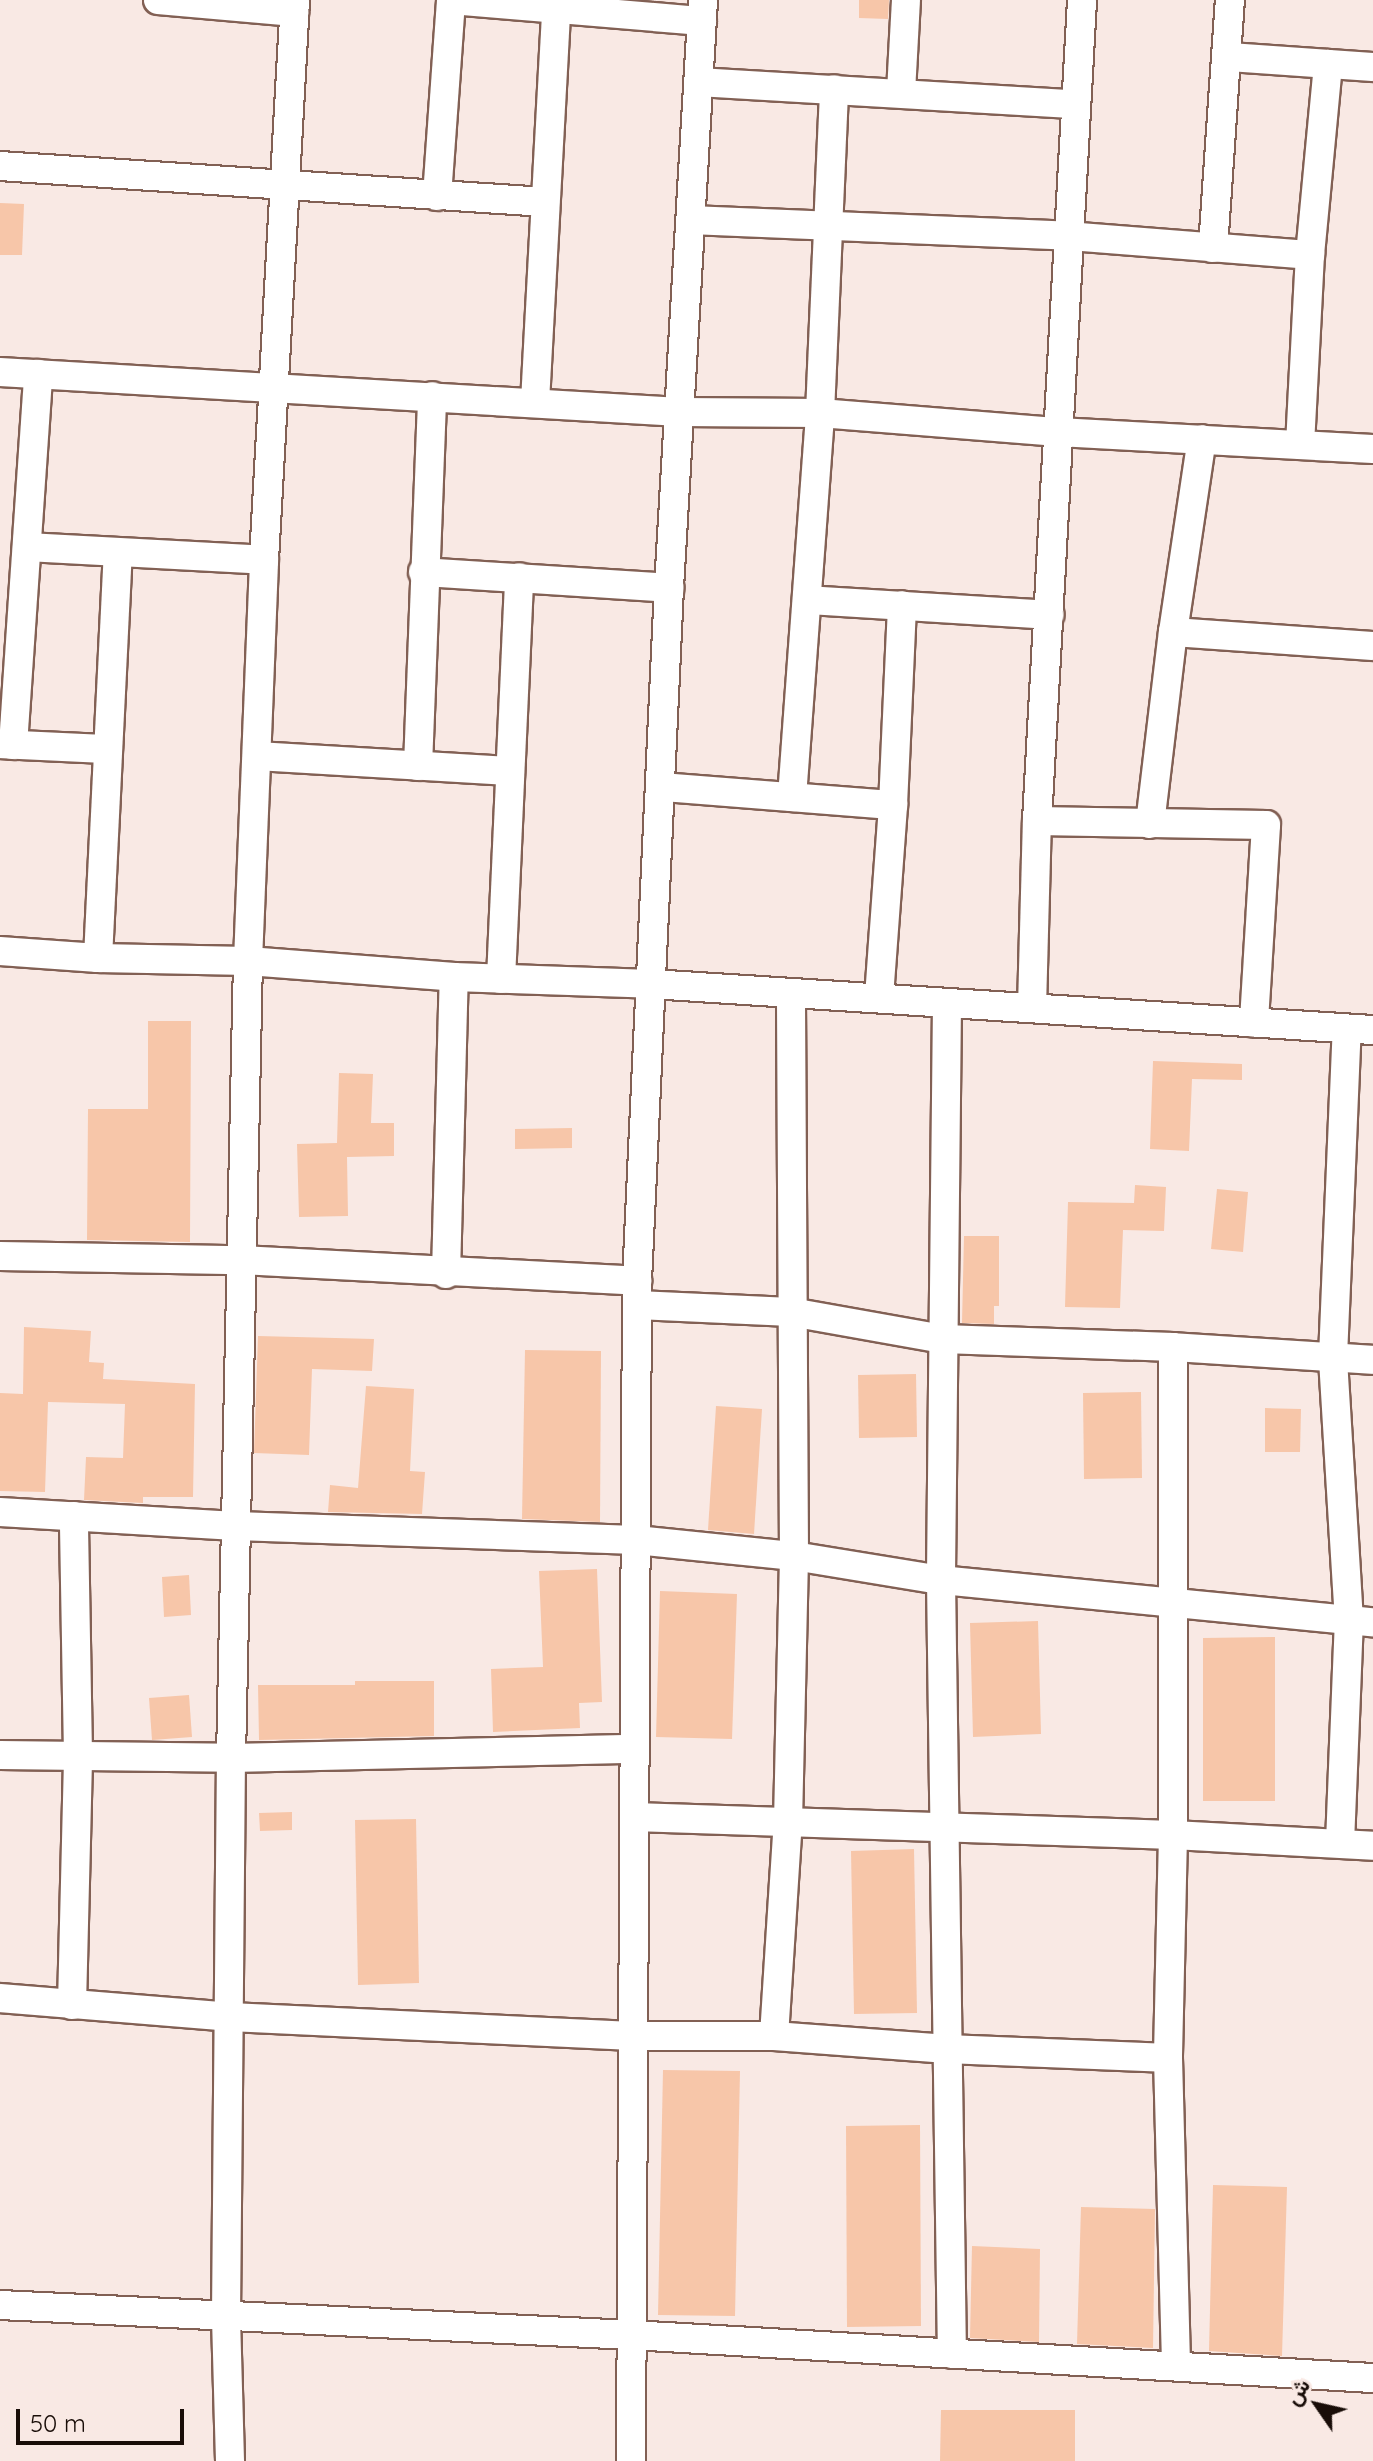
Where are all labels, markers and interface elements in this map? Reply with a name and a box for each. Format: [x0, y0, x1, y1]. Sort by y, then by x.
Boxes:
north arrow [1277, 2365, 1357, 2445]
text: ش [1278, 2373, 1316, 2410]
scale bar [20, 2393, 188, 2443]
text: 50 m [30, 2408, 86, 2438]

